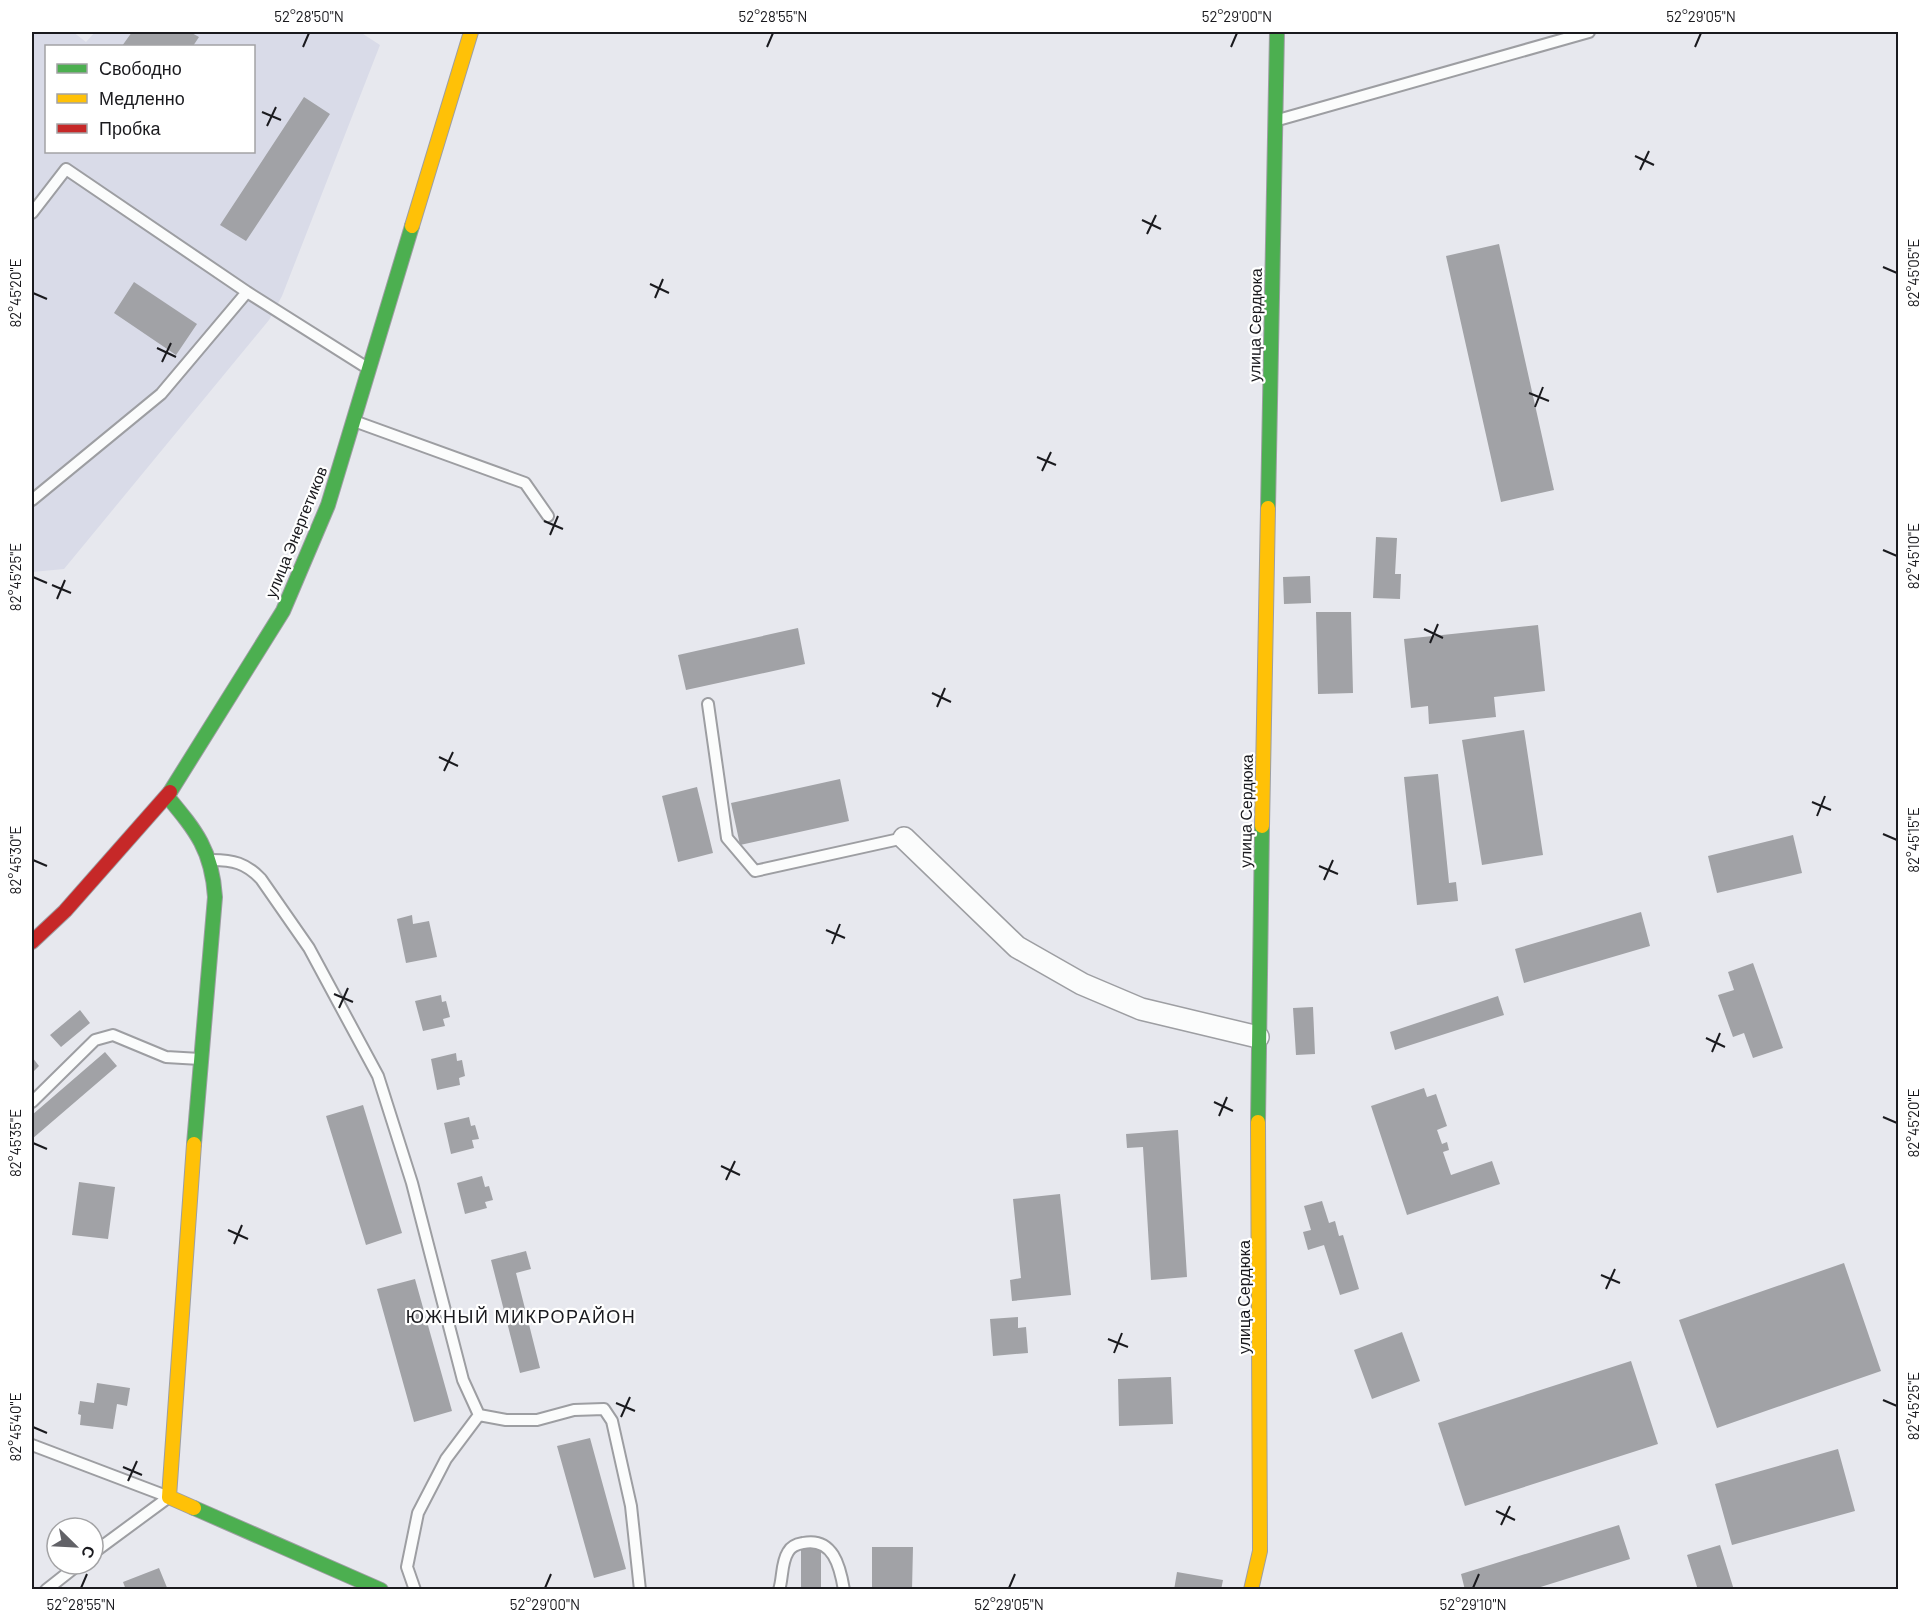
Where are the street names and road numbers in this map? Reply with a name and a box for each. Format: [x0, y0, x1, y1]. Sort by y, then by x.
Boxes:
street label: улица Сердюка [1244, 268, 1265, 382]
street label: улица Энергетиков [261, 463, 331, 600]
street label: улица Сердюка [1235, 754, 1256, 868]
street label: улица Сердюка [1234, 1240, 1253, 1354]

